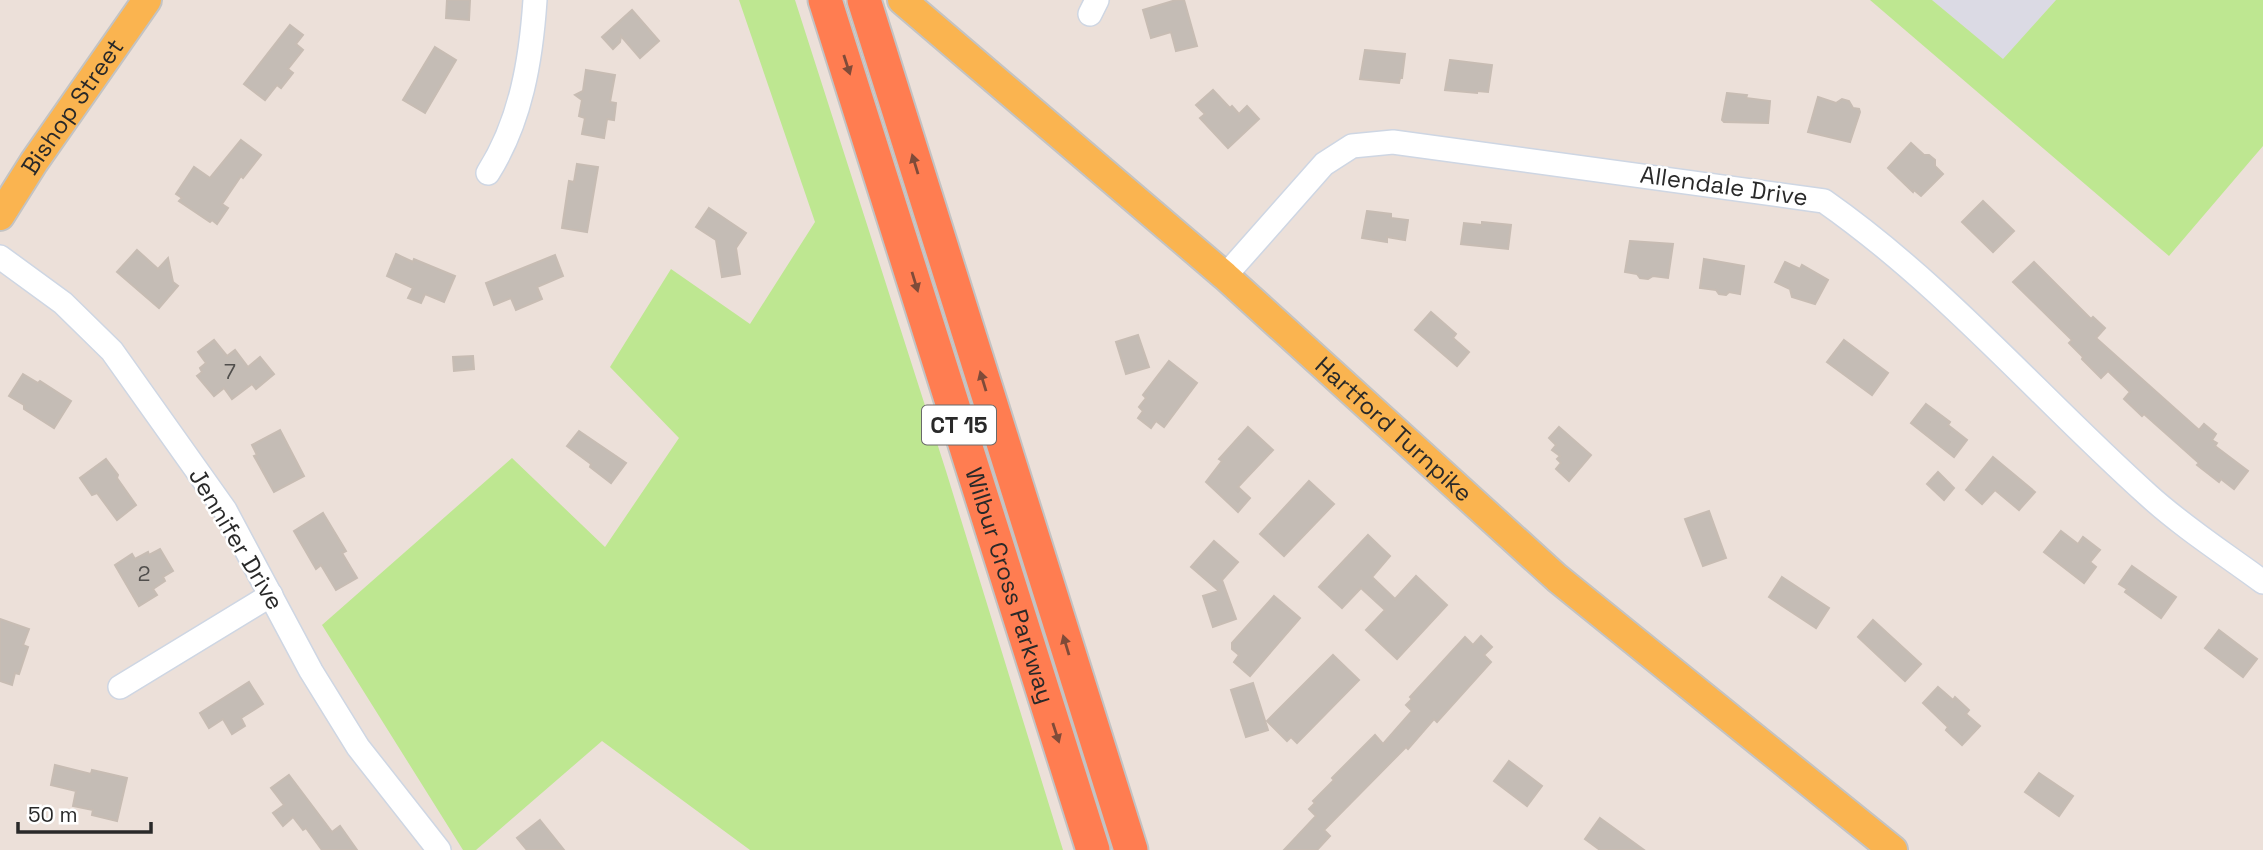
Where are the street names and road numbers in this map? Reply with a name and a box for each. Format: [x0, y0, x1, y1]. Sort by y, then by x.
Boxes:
street label: Bishop Street [14, 33, 130, 180]
street label: Allendale Drive [1638, 158, 1810, 213]
street label: Hartford Turnpike [1309, 350, 1479, 509]
road number: CT 15 [922, 406, 996, 444]
street label: Jennifer Drive [182, 462, 291, 615]
street label: Wilbur Cross Parkway [958, 464, 1062, 707]

